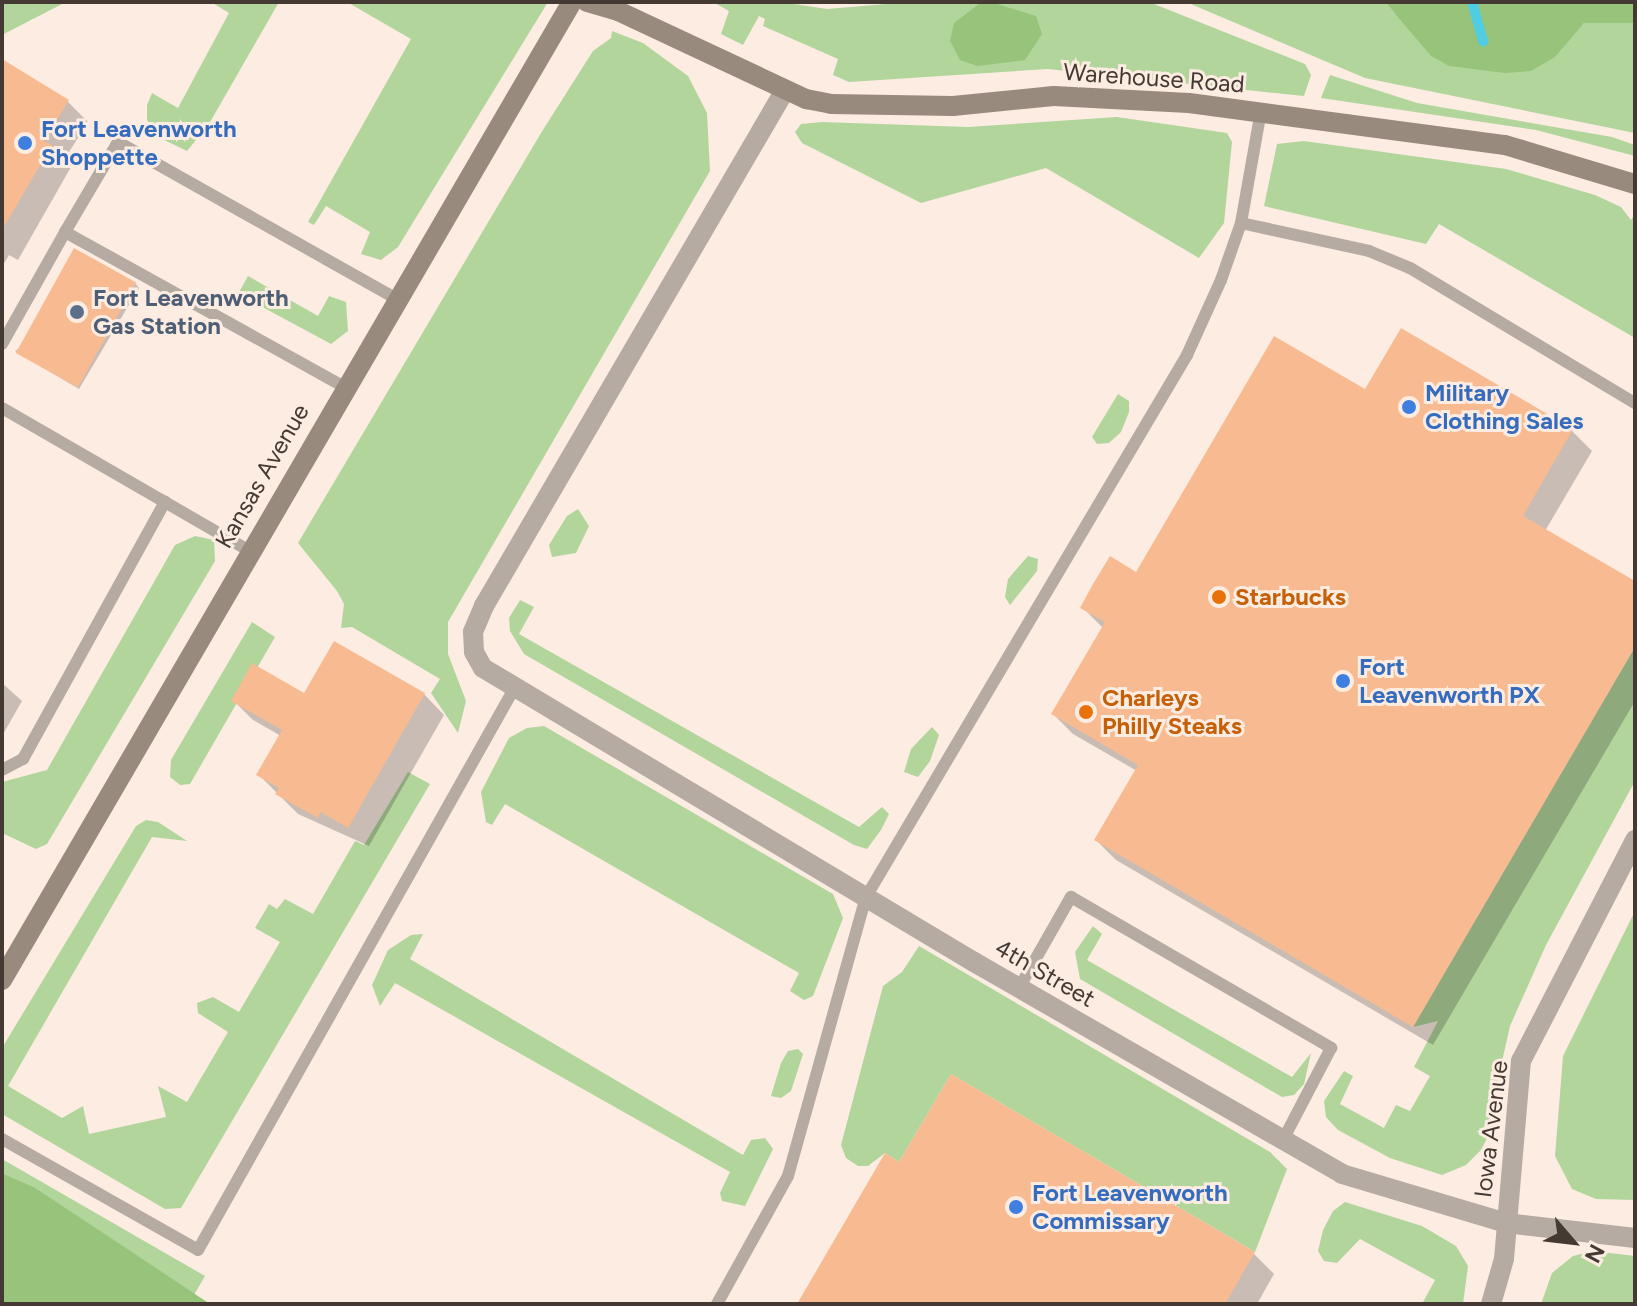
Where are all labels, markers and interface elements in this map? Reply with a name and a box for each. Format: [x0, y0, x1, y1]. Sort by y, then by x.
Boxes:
street label: Warehouse Road [1062, 57, 1246, 99]
place label: Fort Leavenworth Shoppette [41, 115, 237, 171]
marker: Fort Leavenworth Shoppette [16, 134, 34, 152]
place label: Fort Leavenworth Gas Station [93, 284, 289, 340]
marker: Fort Leavenworth Gas Station [68, 303, 86, 321]
place label: Military Clothing Sales [1425, 379, 1583, 435]
marker: Military Clothing Sales [1400, 398, 1418, 416]
street label: Kansas Avenue [209, 399, 315, 553]
place label: Starbucks [1235, 583, 1346, 611]
marker: Starbucks [1210, 588, 1228, 606]
place label: Fort Leavenworth PX [1359, 653, 1540, 709]
marker: Fort Leavenworth PX [1334, 672, 1352, 690]
place label: Charleys Philly Steaks [1102, 684, 1242, 740]
marker: Charleys Philly Steaks [1077, 703, 1095, 721]
street label: 4th Street [990, 933, 1100, 1013]
street label: Iowa Avenue [1468, 1059, 1514, 1199]
place label: Fort Leavenworth Commissary [1032, 1179, 1228, 1235]
marker: Fort Leavenworth Commissary [1007, 1198, 1025, 1216]
north arrow [1533, 1202, 1613, 1282]
text: N [1579, 1240, 1611, 1267]

